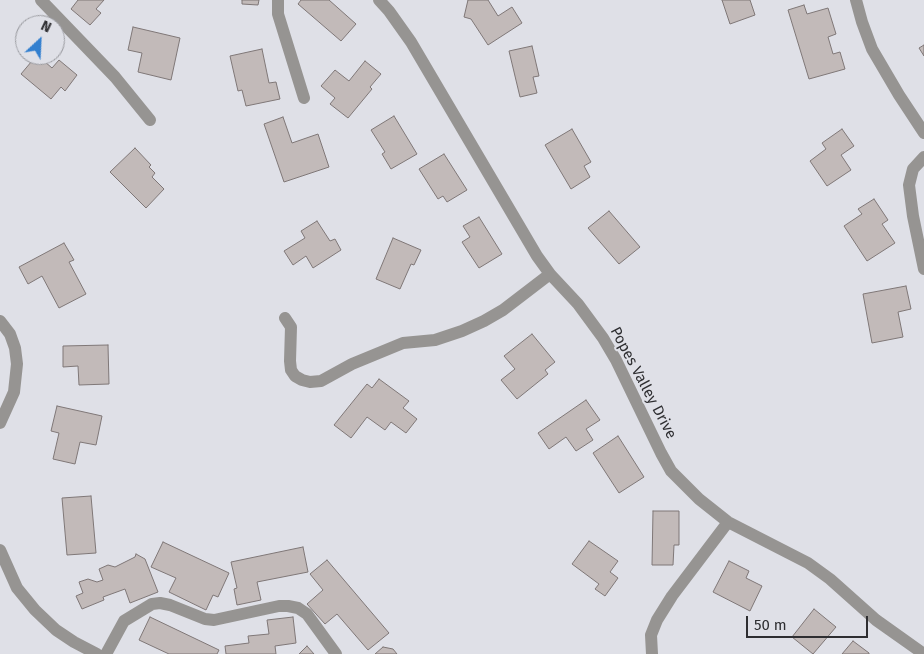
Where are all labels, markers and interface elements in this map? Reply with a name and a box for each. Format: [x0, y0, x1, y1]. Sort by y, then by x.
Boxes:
north arrow [15, 15, 65, 65]
text: N [38, 17, 54, 37]
street label: Popes Valley Drive [606, 324, 680, 442]
scale bar [749, 606, 872, 638]
text: 50 m [754, 616, 787, 634]

